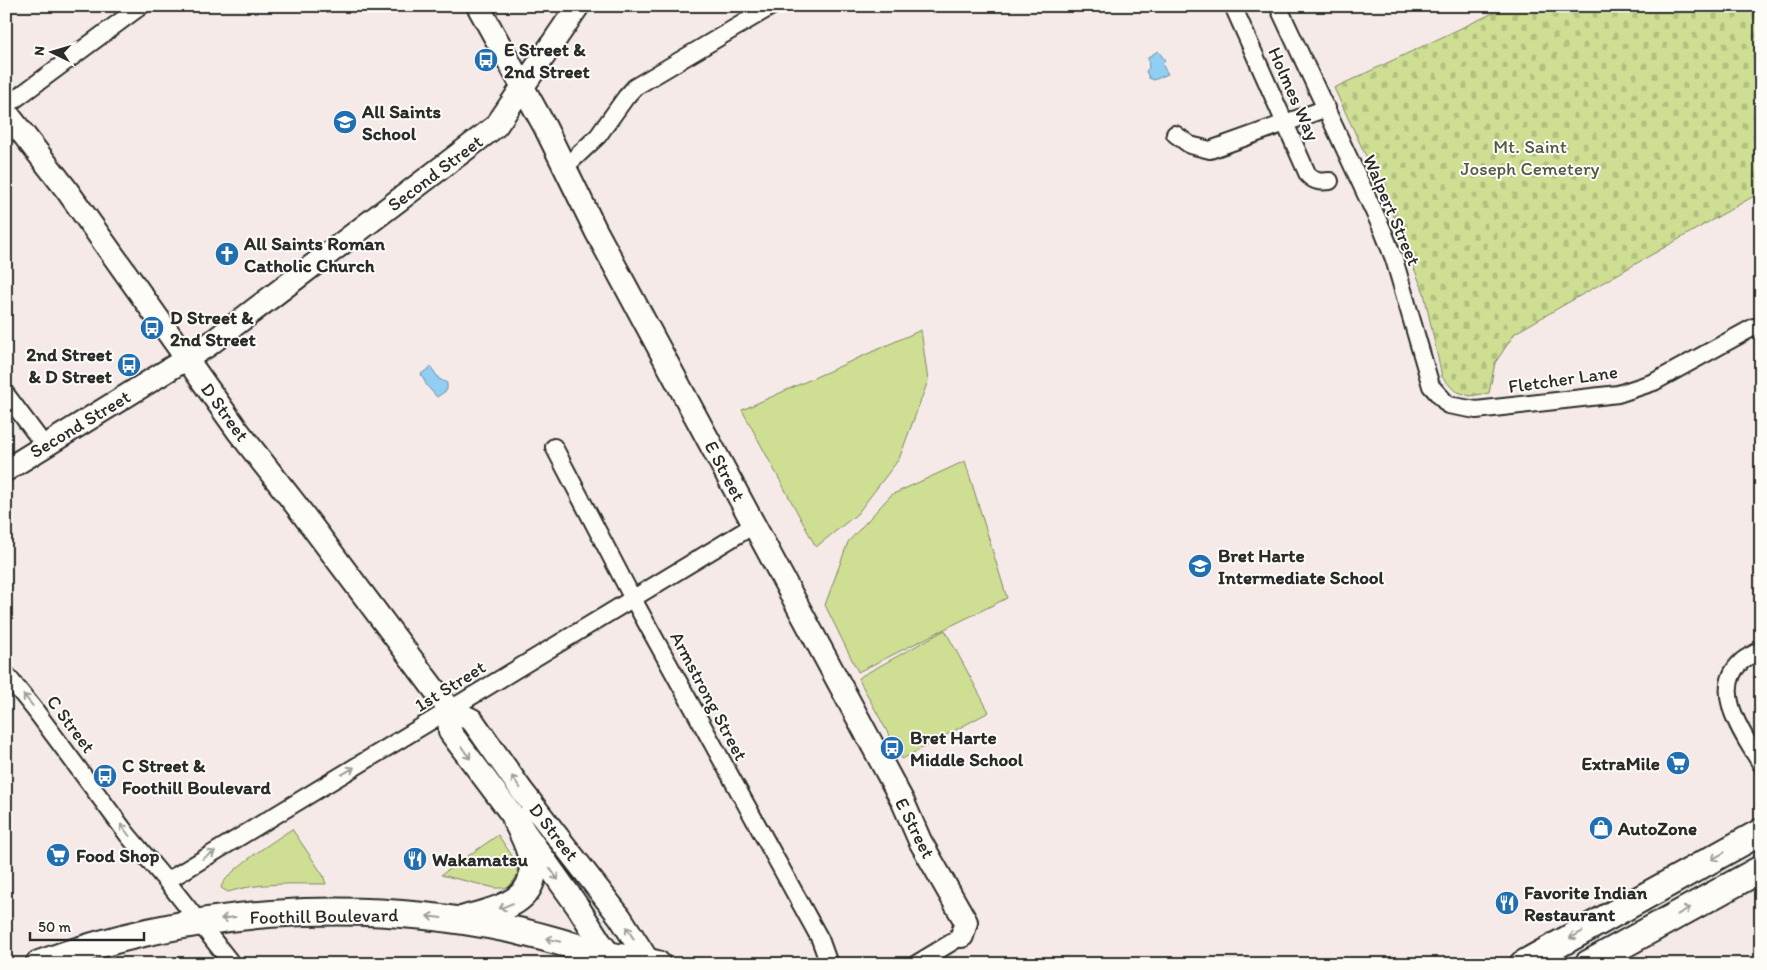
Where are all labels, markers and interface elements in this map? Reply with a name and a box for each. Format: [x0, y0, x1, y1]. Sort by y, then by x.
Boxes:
north arrow [28, 28, 78, 78]
place label: E Street & 2nd Street [504, 38, 591, 83]
street label: Holmes Way [1263, 43, 1325, 145]
text: N [31, 45, 48, 56]
bus stop icon: E Street & 2nd Street [473, 47, 499, 73]
place label: All Saints School [361, 100, 442, 145]
school or university icon: All Saints School [332, 109, 358, 135]
street label: Second Street [383, 130, 487, 216]
park label: Mt. Saint Joseph Cemetery [1461, 135, 1600, 180]
street label: Walpert Street [1358, 151, 1426, 269]
place label: All Saints Roman Catholic Church [243, 232, 385, 277]
church icon: All Saints Roman Catholic Church [214, 241, 240, 267]
place label: D Street & 2nd Street [170, 306, 257, 351]
bus stop icon: D Street & 2nd Street [139, 315, 165, 341]
place label: 2nd Street & D Street [26, 343, 113, 388]
bus stop icon: 2nd Street & D Street [116, 352, 142, 378]
street label: Fletcher Lane [1507, 360, 1619, 398]
street label: D Street [196, 378, 254, 446]
street label: Second Street [26, 385, 134, 463]
street label: E Street [700, 437, 750, 505]
place label: Bret Harte Intermediate School [1218, 544, 1385, 589]
school or university icon: Bret Harte Intermediate School [1187, 553, 1213, 579]
street label: Armstrong Street [665, 627, 753, 765]
street label: 1st Street [410, 655, 490, 717]
street label: C Street [42, 690, 100, 758]
one-way arrow [22, 694, 33, 707]
place label: Bret Harte Middle School [910, 726, 1024, 771]
bus stop icon: Bret Harte Middle School [879, 735, 905, 761]
one-way arrow [461, 746, 471, 760]
supermarket icon: ExtraMile [1665, 750, 1691, 776]
place label: ExtraMile [1581, 752, 1660, 775]
place label: C Street & Foothill Boulevard [122, 754, 271, 799]
bus stop icon: C Street & Foothill Boulevard [92, 763, 118, 789]
one-way arrow [340, 766, 354, 776]
one-way arrow [511, 775, 521, 789]
street label: E Street [890, 794, 940, 862]
street label: D Street [524, 798, 584, 866]
shop icon: AutoZone [1588, 815, 1614, 841]
place label: AutoZone [1617, 817, 1697, 840]
one-way arrow [119, 824, 130, 837]
supermarket icon: Food Shop [45, 842, 71, 868]
place label: Food Shop [76, 844, 159, 867]
restaurant icon: Wakamatsu [402, 846, 428, 872]
place label: Wakamatsu [432, 848, 528, 871]
one-way arrow [201, 850, 215, 860]
one-way arrow [1711, 851, 1726, 861]
one-way arrow [549, 867, 559, 881]
place label: Favorite Indian Restaurant [1524, 881, 1648, 926]
restaurant icon: Favorite Indian Restaurant [1494, 890, 1520, 916]
one-way arrow [499, 902, 514, 911]
street label: Foothill Boulevard [250, 903, 398, 929]
one-way arrow [1677, 906, 1692, 916]
scale bar [30, 910, 144, 942]
one-way arrow [426, 912, 442, 922]
one-way arrow [220, 913, 236, 923]
text: 50 m [38, 918, 71, 936]
one-way arrow [624, 926, 634, 940]
one-way arrow [1569, 931, 1584, 940]
one-way arrow [546, 934, 562, 944]

